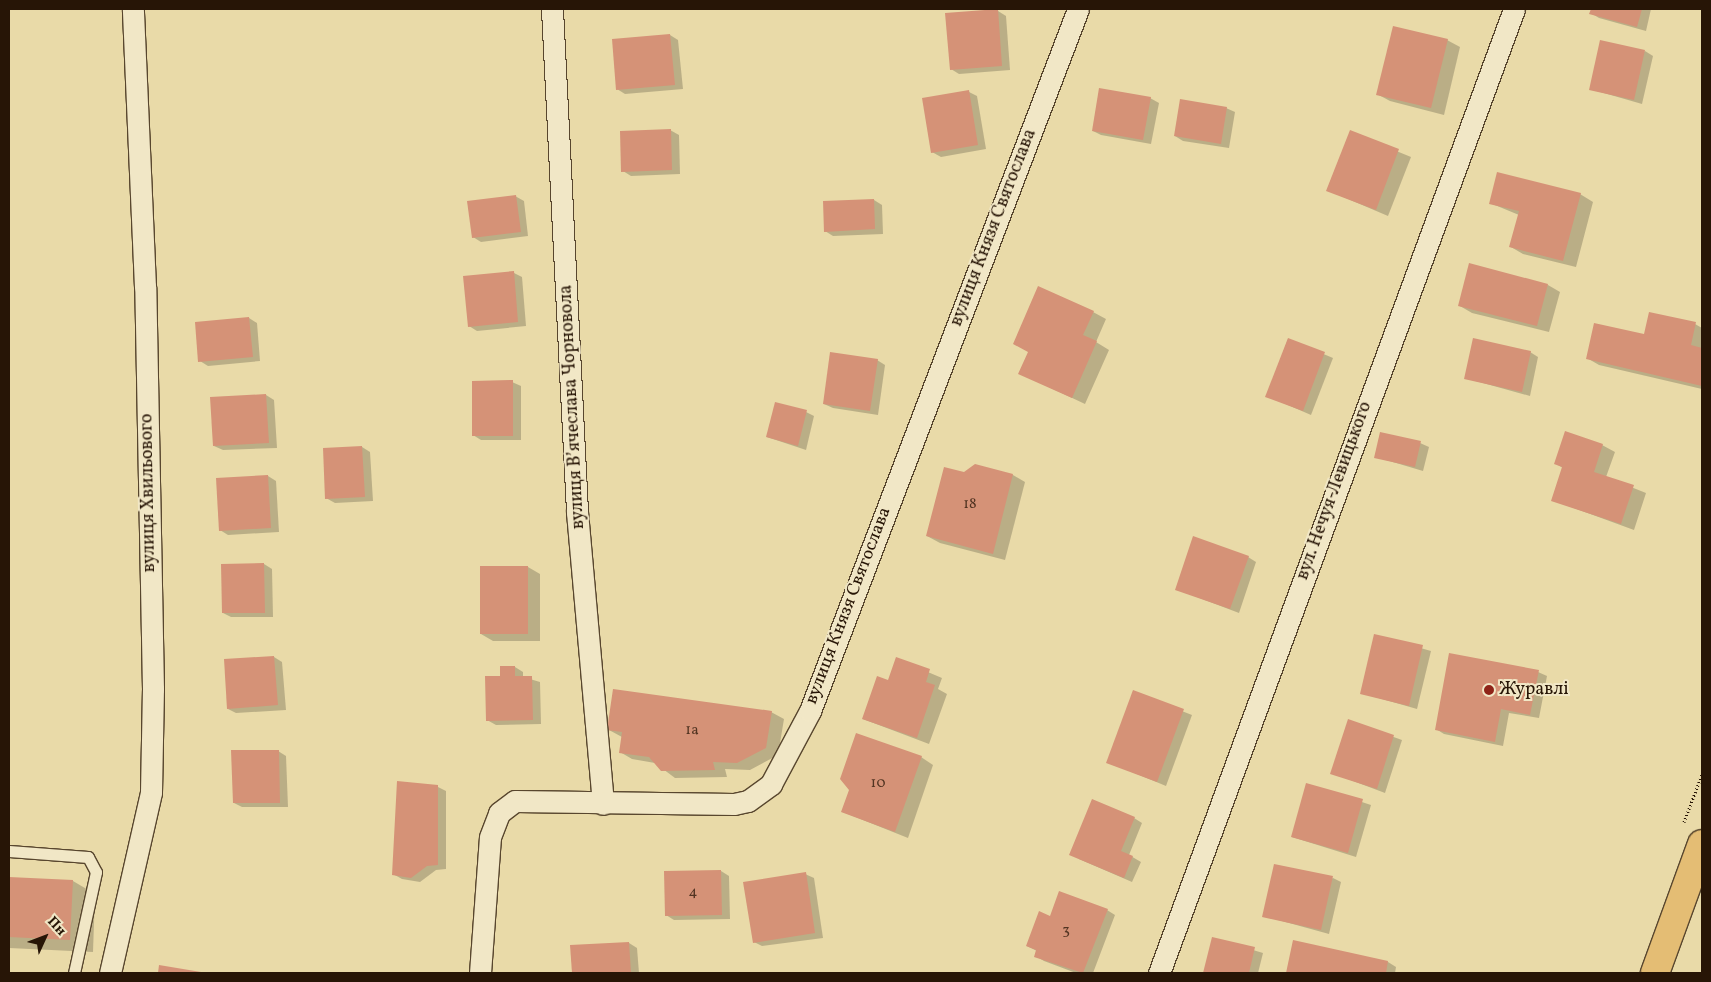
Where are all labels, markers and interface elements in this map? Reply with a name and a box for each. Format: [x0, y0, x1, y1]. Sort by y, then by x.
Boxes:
street label: вулиця Князя Святослава [946, 126, 1042, 330]
street label: вулиця Вʼячеслава Чорновола [556, 284, 590, 530]
street label: вул. Нечуя-Левицького [1293, 399, 1377, 583]
street label: вулиця Хвильового [137, 413, 161, 573]
house number: 18 [963, 496, 977, 514]
street label: вулиця Князя Святослава [801, 504, 897, 708]
place label: Журавлі [1499, 679, 1569, 701]
marker: Журавлі [1483, 684, 1495, 696]
house number: 1а [685, 722, 699, 740]
house number: 10 [871, 775, 885, 793]
house number: 4 [689, 884, 697, 902]
north arrow [20, 912, 70, 962]
text: Пн [43, 913, 70, 940]
house number: 3 [1062, 922, 1070, 940]

